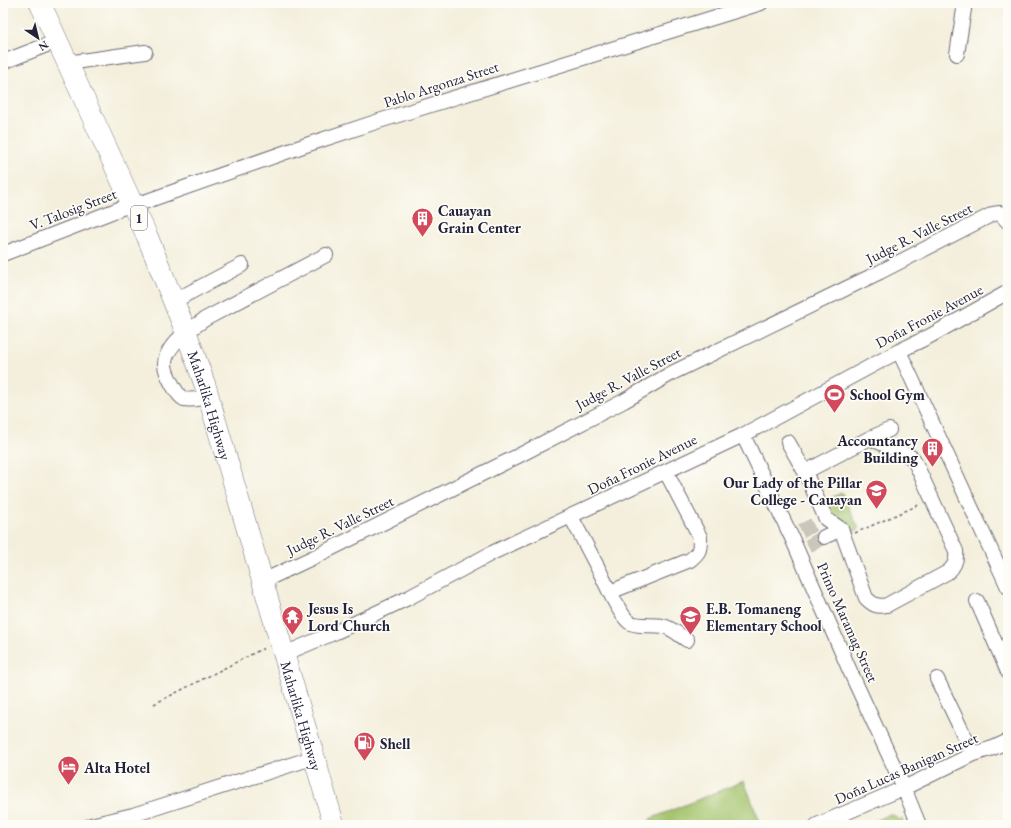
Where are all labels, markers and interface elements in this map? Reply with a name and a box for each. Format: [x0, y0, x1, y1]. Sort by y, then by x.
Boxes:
north arrow [18, 18, 58, 58]
text: N [36, 38, 51, 55]
street label: Pablo Argonza Street [381, 56, 501, 112]
street label: V. Talosig Street [27, 184, 119, 234]
street label: Judge R. Valle Street [861, 198, 976, 269]
place label: Cauayan Grain Center [438, 201, 522, 237]
road number: 1 [131, 206, 147, 230]
building icon: Cauayan Grain Center [409, 206, 435, 239]
street label: Doña Fronie Avenue [872, 280, 986, 352]
street label: Judge R. Valle Street [570, 342, 684, 415]
street label: Maharlika Highway [184, 348, 236, 462]
sports icon: School Gym [822, 381, 848, 414]
place label: School Gym [850, 385, 925, 404]
street label: Doña Fronie Avenue [584, 429, 700, 499]
place label: Accountancy Building [836, 431, 919, 467]
building icon: Accountancy Building [920, 436, 946, 469]
place label: Our Lady of the Pillar College - Cauayan [723, 473, 863, 509]
school or university icon: Our Lady of the Pillar College - Cauayan [864, 478, 890, 511]
street label: Judge R. Valle Street [282, 491, 397, 560]
street label: Primo Maramag Street [813, 559, 883, 685]
place label: Jesus Is Lord Church [306, 599, 391, 635]
place label: E.B. Tomaneng Elementary School [706, 599, 823, 635]
temple icon: Jesus Is Lord Church [280, 604, 306, 637]
school or university icon: E.B. Tomaneng Elementary School [677, 604, 703, 637]
street label: Maharlika Highway [277, 659, 327, 773]
street label: Doña Lucas Banigan Street [831, 728, 981, 808]
fuel station icon: Shell [352, 730, 378, 763]
place label: Shell [380, 734, 411, 753]
hotel icon: Alta Hotel [56, 754, 82, 787]
place label: Alta Hotel [83, 758, 151, 777]

